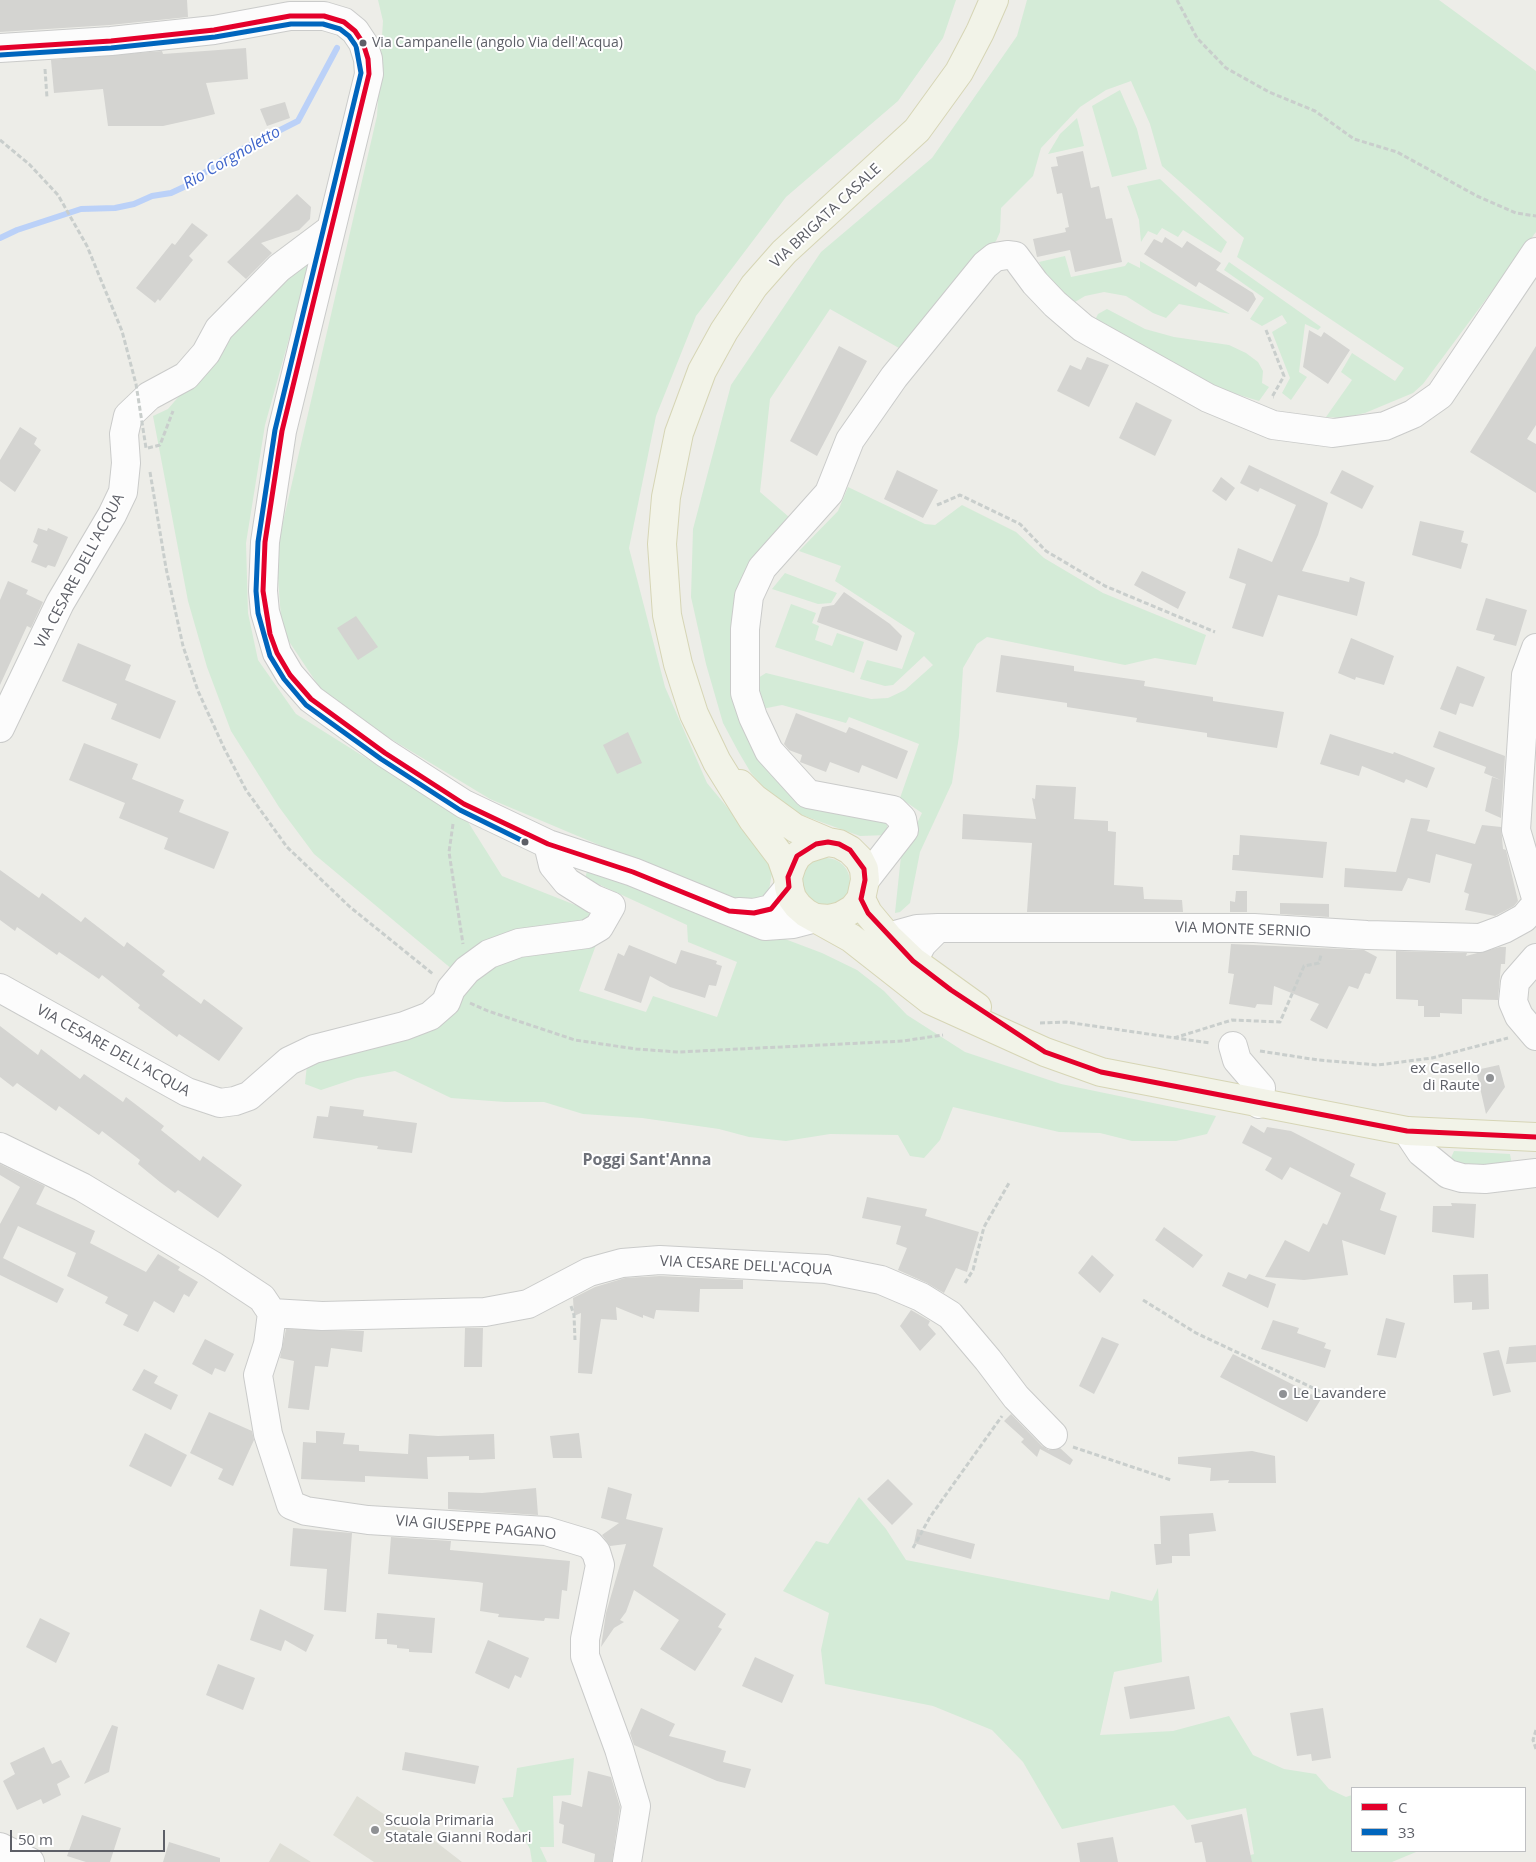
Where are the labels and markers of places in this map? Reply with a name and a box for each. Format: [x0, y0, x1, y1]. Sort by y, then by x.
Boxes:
place label: Via Campanelle (angolo Via dell'Acqua) [372, 35, 623, 51]
marker: Via Campanelle (angolo Via dell'Acqua) [358, 38, 368, 48]
unlabelled marker [520, 837, 530, 847]
place label: ex Casello di Raute [1410, 1060, 1480, 1095]
marker: ex Casello di Raute [1484, 1072, 1496, 1084]
place label: Le Lavandere [1293, 1385, 1386, 1403]
marker: Le Lavandere [1277, 1388, 1289, 1400]
place label: Scuola Primaria Statale Gianni Rodari [385, 1812, 532, 1847]
marker: Scuola Primaria Statale Gianni Rodari [369, 1824, 381, 1836]

